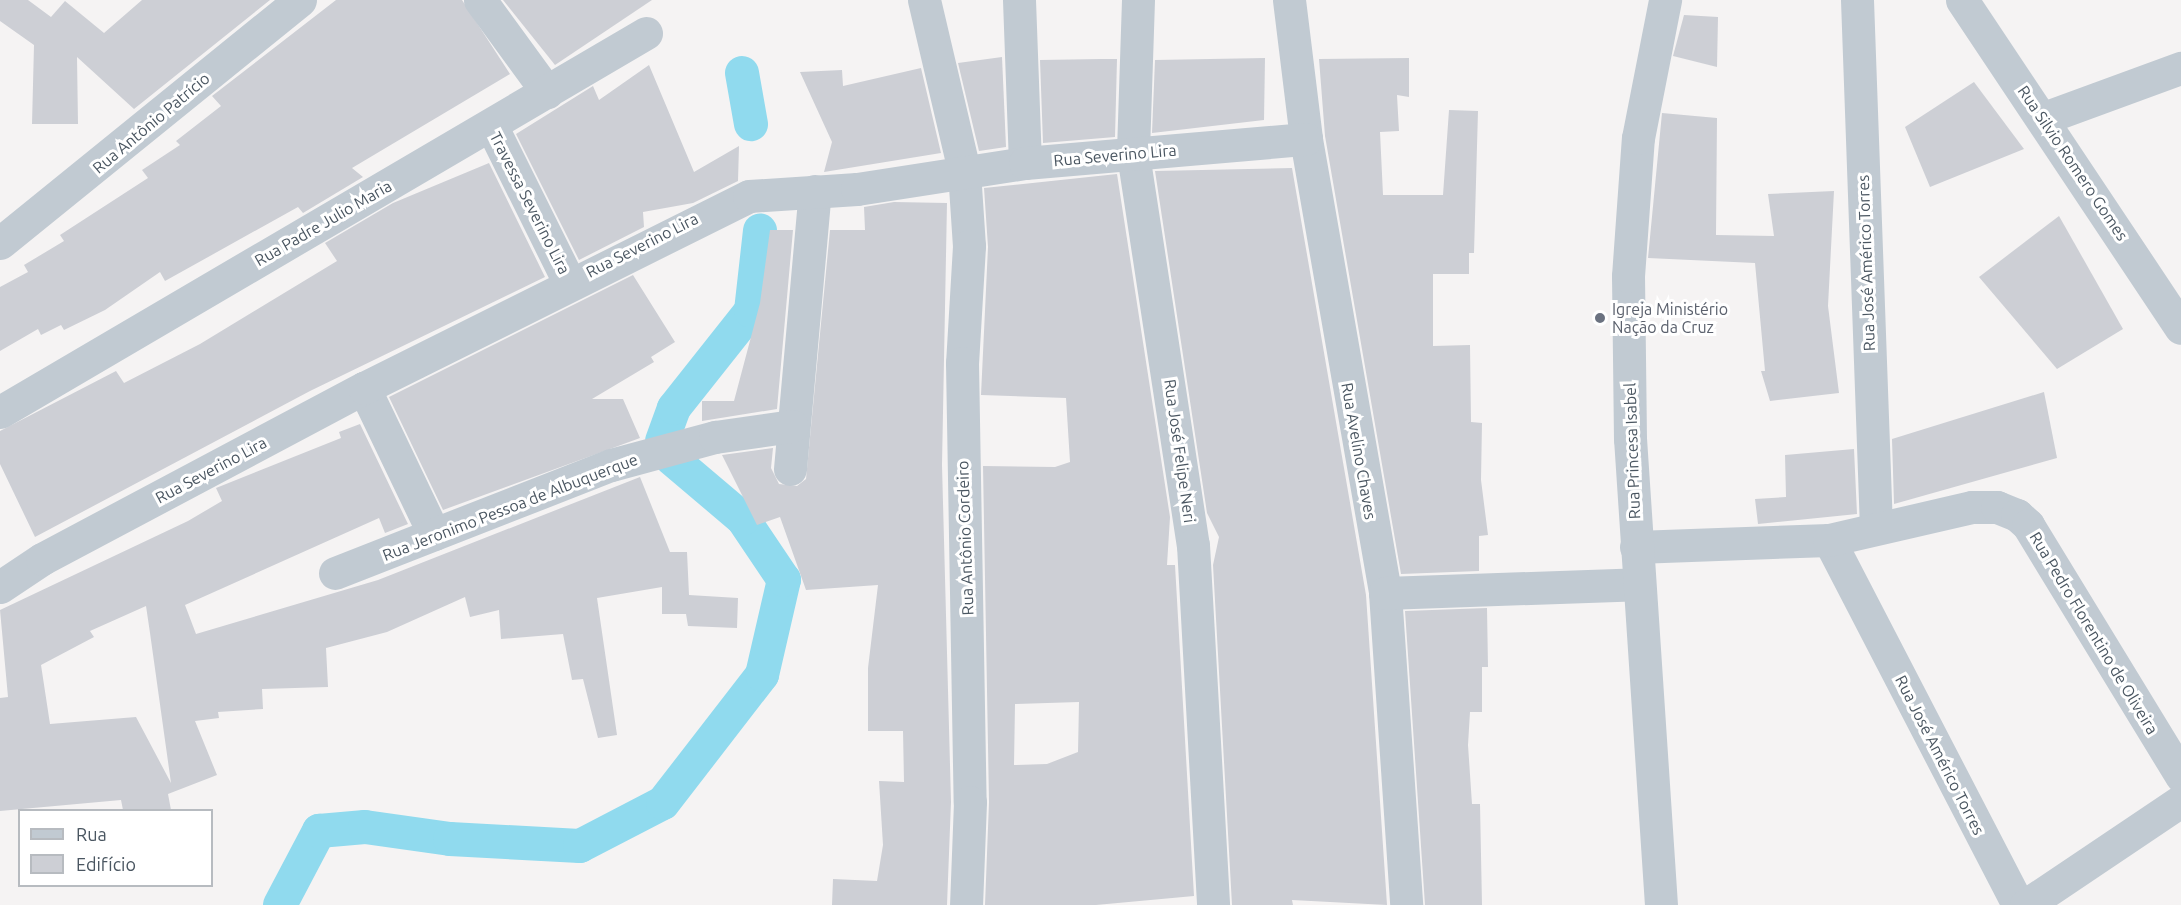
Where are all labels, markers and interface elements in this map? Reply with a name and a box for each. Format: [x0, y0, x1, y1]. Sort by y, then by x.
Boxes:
street label: Rua Antônio Patrício [89, 68, 213, 178]
street label: Rua Silvio Romero Gomes [2014, 82, 2132, 244]
street label: Travessa Severino Lira [486, 129, 574, 277]
street label: Rua Severino Lira [1053, 140, 1177, 170]
street label: Rua José Américo Torres [1853, 174, 1879, 352]
street label: Rua Padre Julio Maria [251, 176, 395, 270]
street label: Rua Severino Lira [583, 208, 701, 282]
place label: Igreja Ministério Nação da Cruz [1612, 299, 1728, 337]
marker: Igreja Ministério Nação da Cruz [1593, 311, 1607, 325]
street label: Rua José Felipe Neri [1160, 378, 1200, 524]
street label: Rua Avelino Chaves [1338, 381, 1380, 521]
street label: Rua Princesa Isabel [1620, 383, 1644, 519]
street label: Rua Severino Lira [152, 433, 270, 507]
street label: Rua Jeronimo Pessoa de Albuquerque [380, 449, 640, 565]
street label: Rua Antônio Cordeiro [953, 460, 977, 616]
street label: Rua Pedro Florentino de Oliveira [2026, 528, 2162, 738]
street label: Rua José Américo Torres [1891, 672, 1989, 838]
legend [18, 809, 213, 887]
text: Rua [76, 824, 107, 844]
text: Edifício [76, 854, 136, 874]

